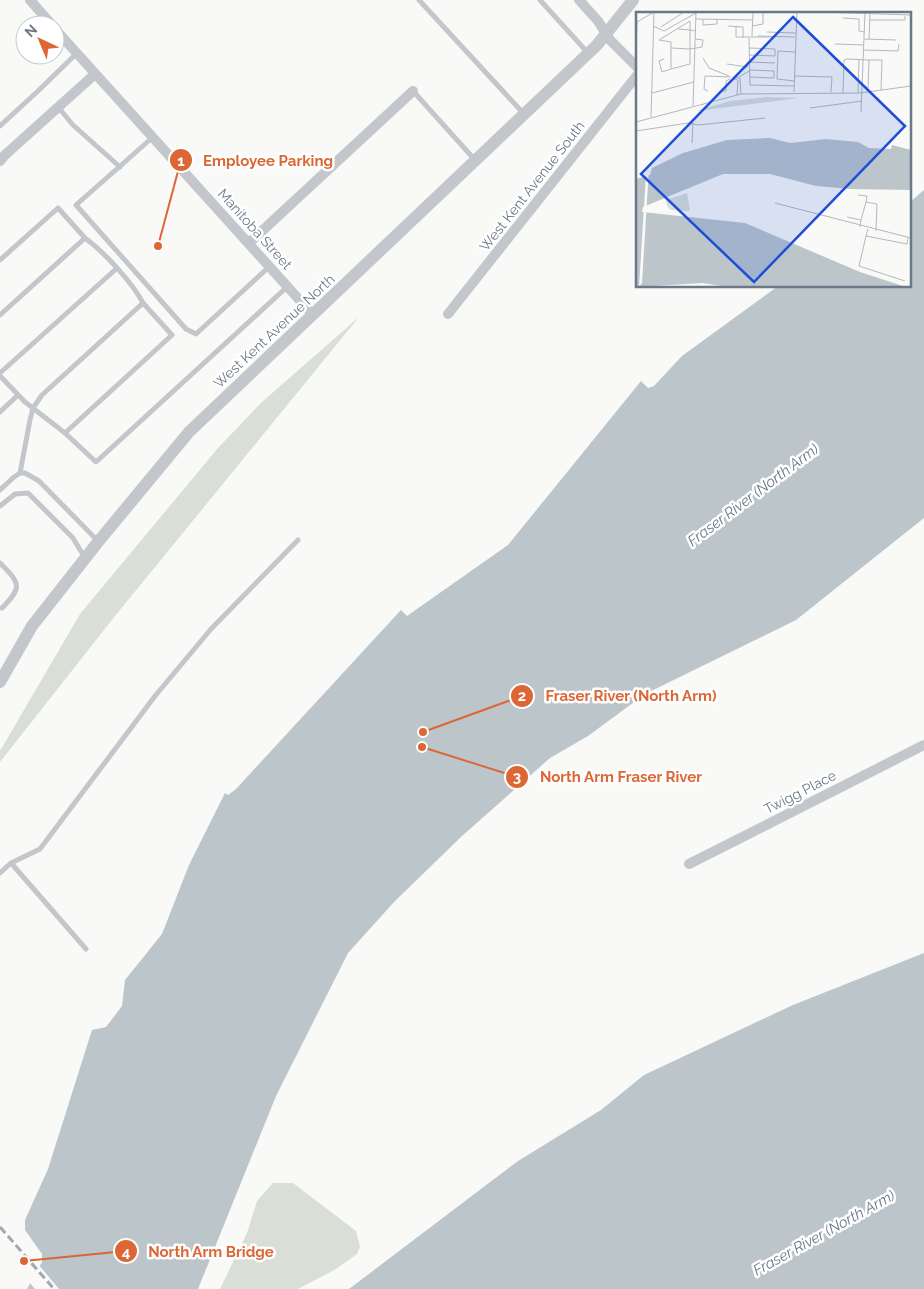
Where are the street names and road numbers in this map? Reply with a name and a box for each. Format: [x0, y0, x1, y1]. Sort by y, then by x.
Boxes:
street label: West Kent Avenue South [476, 118, 588, 254]
street label: Manitoba Street [215, 186, 295, 273]
street label: West Kent Avenue North [210, 271, 338, 391]
street label: Twigg Place [761, 767, 839, 817]

